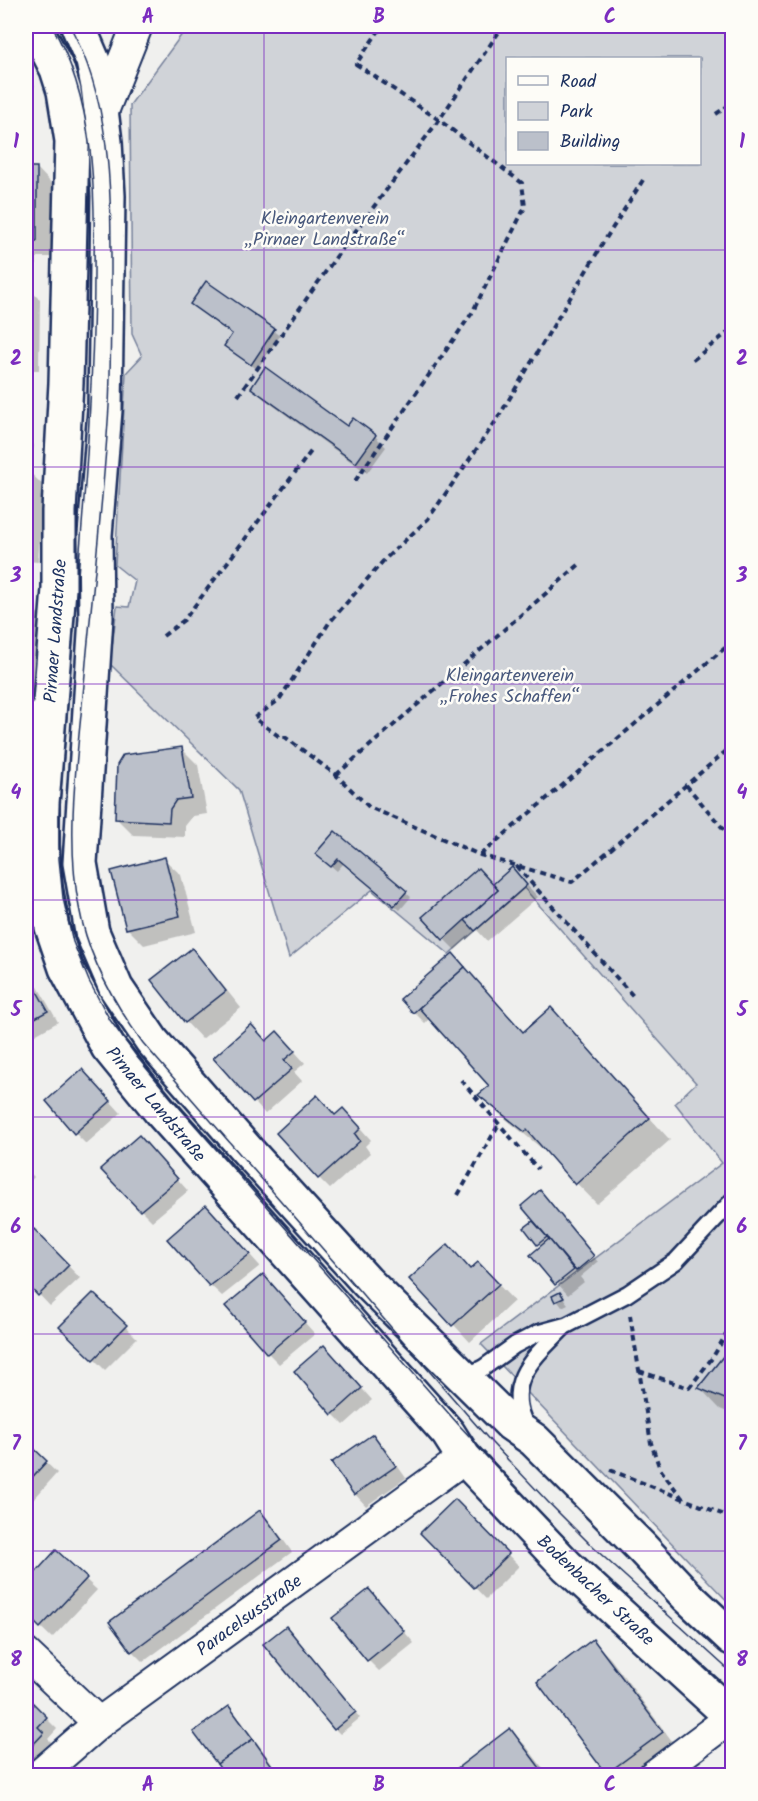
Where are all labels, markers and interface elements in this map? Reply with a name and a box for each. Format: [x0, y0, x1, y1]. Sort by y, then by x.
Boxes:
text: A [142, 2, 154, 34]
text: B [373, 2, 385, 34]
text: C [604, 2, 616, 34]
legend [506, 57, 701, 165]
text: Road [560, 68, 597, 97]
text: Park [560, 98, 593, 127]
text: 1 [13, 127, 19, 159]
text: 1 [739, 127, 745, 159]
text: Building [560, 128, 620, 157]
park label: Kleingartenverein „Pirnaer Landstraße“ [244, 205, 406, 255]
text: 2 [10, 344, 22, 376]
text: 2 [736, 344, 748, 376]
street label: Pirnaer Landstraße [37, 558, 76, 704]
text: 3 [10, 561, 22, 593]
text: 3 [736, 561, 748, 593]
park label: Kleingartenverein „Frohes Schaffen“ [440, 662, 580, 712]
text: 4 [11, 778, 22, 810]
text: 4 [737, 778, 748, 810]
text: 5 [10, 995, 23, 1027]
text: 5 [736, 995, 749, 1027]
street label: Pirnaer Landstraße [98, 1041, 212, 1169]
text: 6 [11, 1212, 22, 1244]
text: 6 [737, 1212, 748, 1244]
text: 7 [11, 1429, 21, 1461]
text: 7 [737, 1429, 747, 1461]
street label: Bodenbacher Straße [529, 1528, 661, 1654]
street label: Paracelsusstraße [191, 1568, 309, 1665]
text: 8 [10, 1645, 22, 1677]
text: 8 [736, 1645, 748, 1677]
text: A [142, 1770, 154, 1801]
text: B [373, 1770, 385, 1801]
text: C [604, 1770, 616, 1801]

